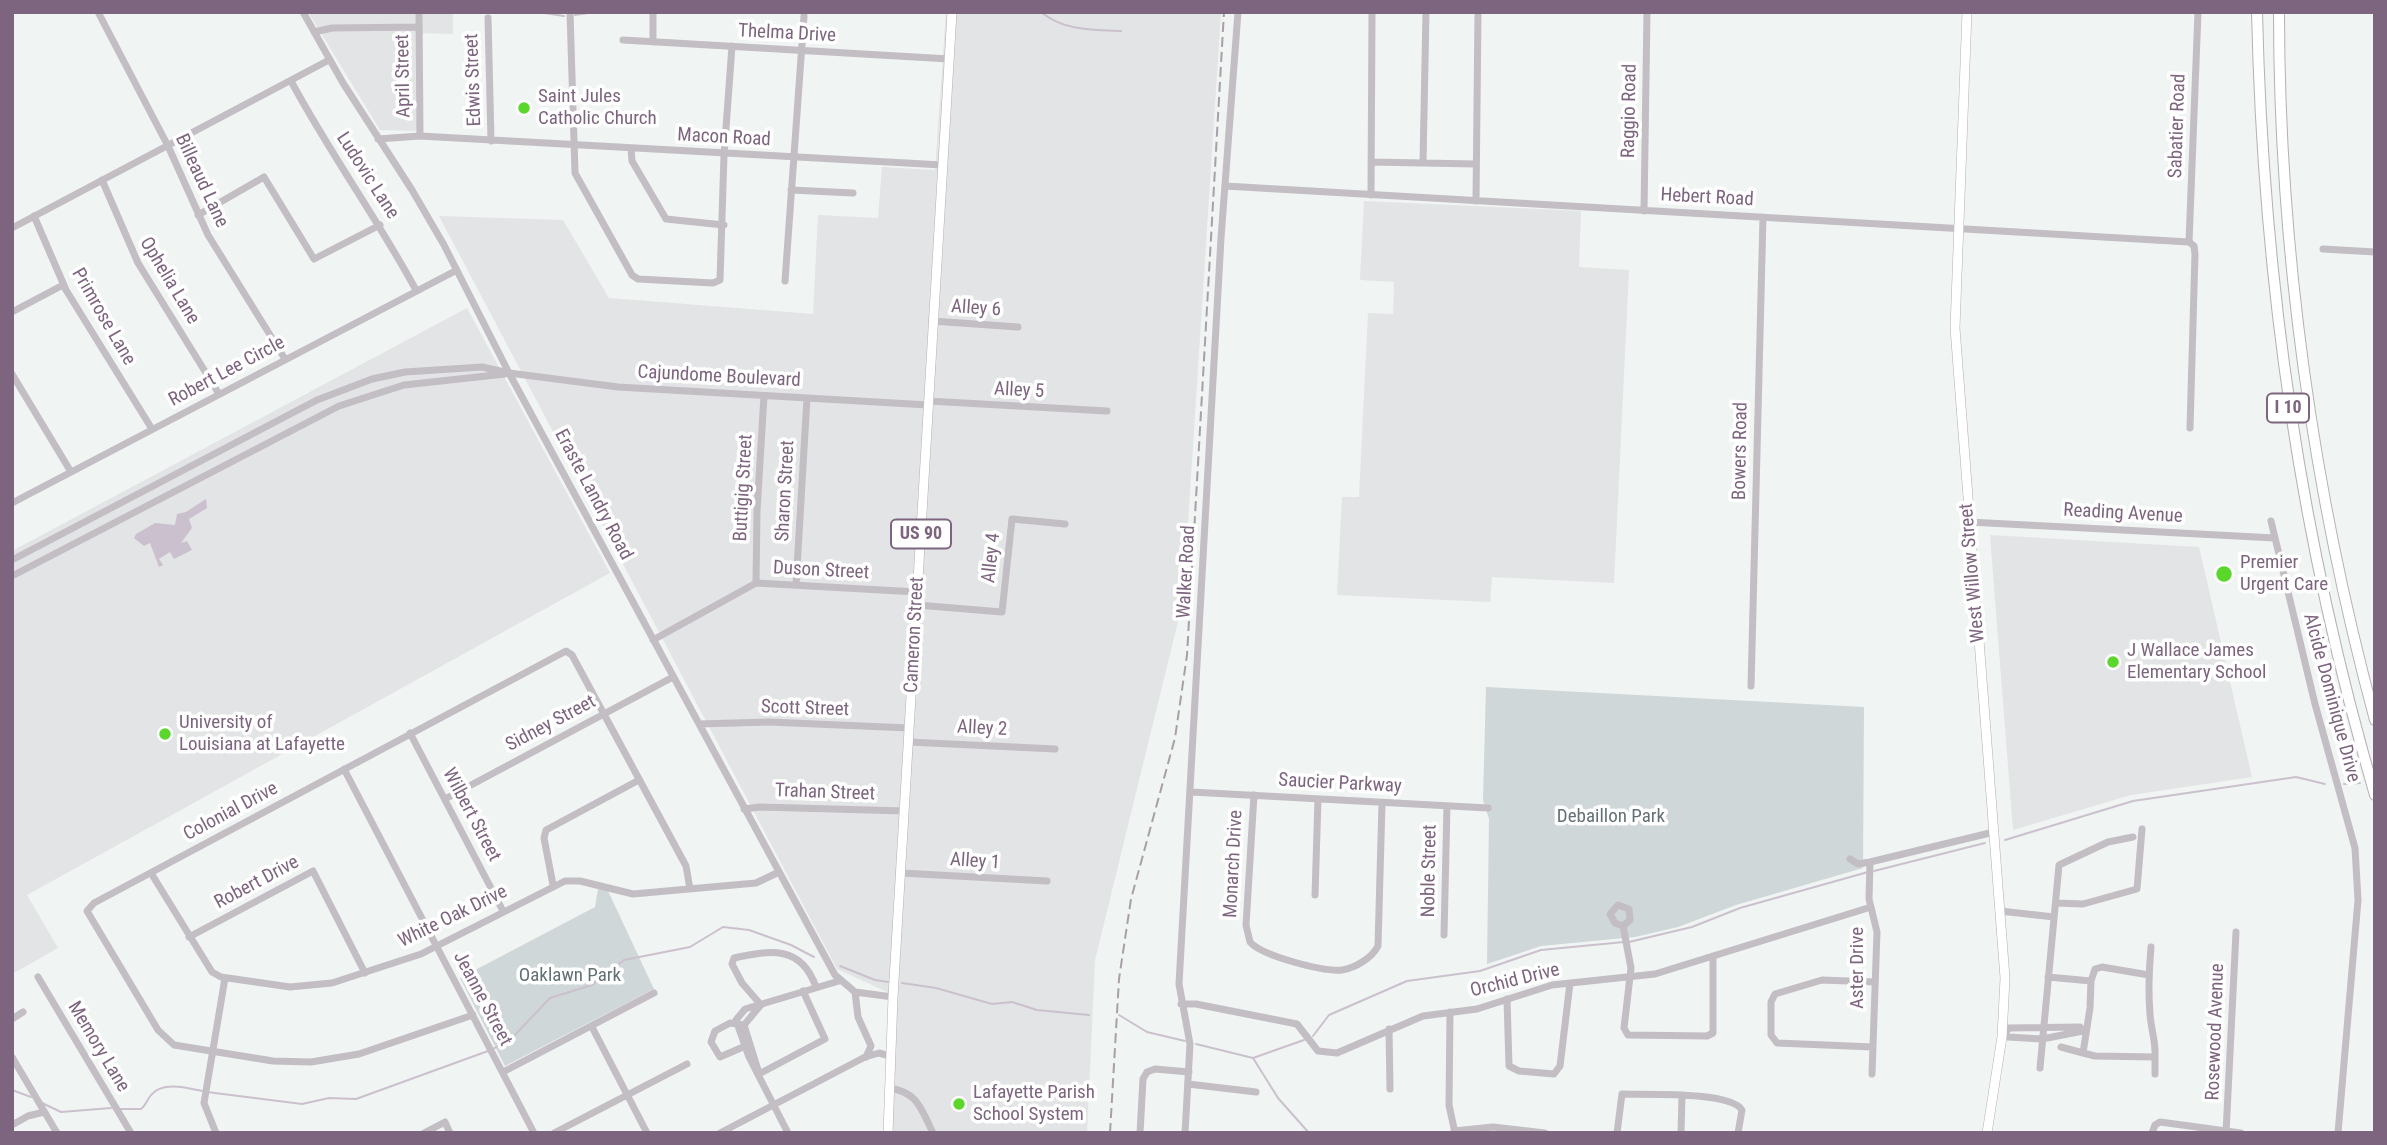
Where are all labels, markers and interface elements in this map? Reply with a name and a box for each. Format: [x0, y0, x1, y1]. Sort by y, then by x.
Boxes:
street label: Thelma Drive [737, 20, 837, 48]
street label: Edwis Street [461, 33, 487, 127]
street label: April Street [392, 34, 416, 118]
street label: Raggio Road [1618, 64, 1642, 158]
street label: Sabatier Road [2165, 73, 2191, 179]
place label: Saint Jules Catholic Church [538, 86, 657, 130]
marker: Saint Jules Catholic Church [516, 100, 532, 116]
street label: Macon Road [677, 124, 771, 152]
street label: Ludovic Lane [331, 128, 403, 224]
street label: Billeaud Lane [169, 131, 233, 231]
street label: Hebert Road [1660, 184, 1754, 212]
street label: Ophelia Lane [134, 233, 204, 329]
street label: Primrose Lane [66, 264, 140, 370]
street label: Alley 6 [950, 296, 1002, 322]
street label: Robert Lee Circle [165, 332, 289, 412]
street label: Cajundome Boulevard [637, 361, 801, 393]
street label: Alley 5 [993, 378, 1045, 404]
road number: I 10 [2267, 394, 2309, 422]
street label: Bowers Road [1729, 402, 1753, 500]
street label: Eraste Landry Road [549, 426, 637, 564]
street label: Buttigig Street [730, 434, 758, 542]
street label: Sharon Street [772, 440, 800, 542]
street label: Reading Avenue [2063, 499, 2183, 529]
street label: West Willow Street [1956, 502, 1990, 644]
road number: US 90 [891, 520, 951, 548]
street label: Walker Road [1173, 525, 1201, 619]
street label: Alley 4 [978, 532, 1006, 584]
place label: Premier Urgent Care [2240, 552, 2328, 596]
street label: Duson Street [772, 557, 870, 585]
marker: Premier Urgent Care [2214, 564, 2234, 584]
street label: Cameron Street [901, 576, 929, 694]
street label: Alcide Dominique Drive [2298, 611, 2364, 785]
place label: J Wallace James Elementary School [2127, 640, 2266, 684]
marker: J Wallace James Elementary School [2105, 654, 2121, 670]
street label: Sidney Street [502, 691, 600, 757]
street label: Scott Street [760, 696, 850, 722]
place label: University of Louisiana at Lafayette [179, 712, 345, 756]
street label: Alley 2 [956, 716, 1008, 742]
marker: University of Louisiana at Lafayette [157, 726, 173, 742]
street label: Wilbert Street [437, 765, 505, 865]
street label: Saucier Parkway [1278, 769, 1402, 799]
street label: Colonial Drive [180, 778, 282, 846]
street label: Trahan Street [775, 780, 875, 806]
park label: Debaillon Park [1557, 806, 1665, 828]
street label: Monarch Drive [1220, 809, 1248, 919]
street label: Noble Street [1418, 824, 1442, 918]
street label: Alley 1 [949, 849, 1001, 875]
street label: Robert Drive [211, 851, 303, 915]
street label: White Oak Drive [395, 881, 511, 953]
street label: Aster Drive [1847, 927, 1869, 1009]
street label: Jeanne Street [448, 948, 516, 1050]
street label: Orchid Drive [1468, 959, 1562, 1003]
street label: Rosewood Avenue [2202, 963, 2230, 1101]
park label: Oaklawn Park [519, 965, 621, 987]
street label: Memory Lane [62, 998, 134, 1096]
place label: Lafayette Parish School System [973, 1082, 1095, 1126]
marker: Lafayette Parish School System [951, 1096, 967, 1112]

